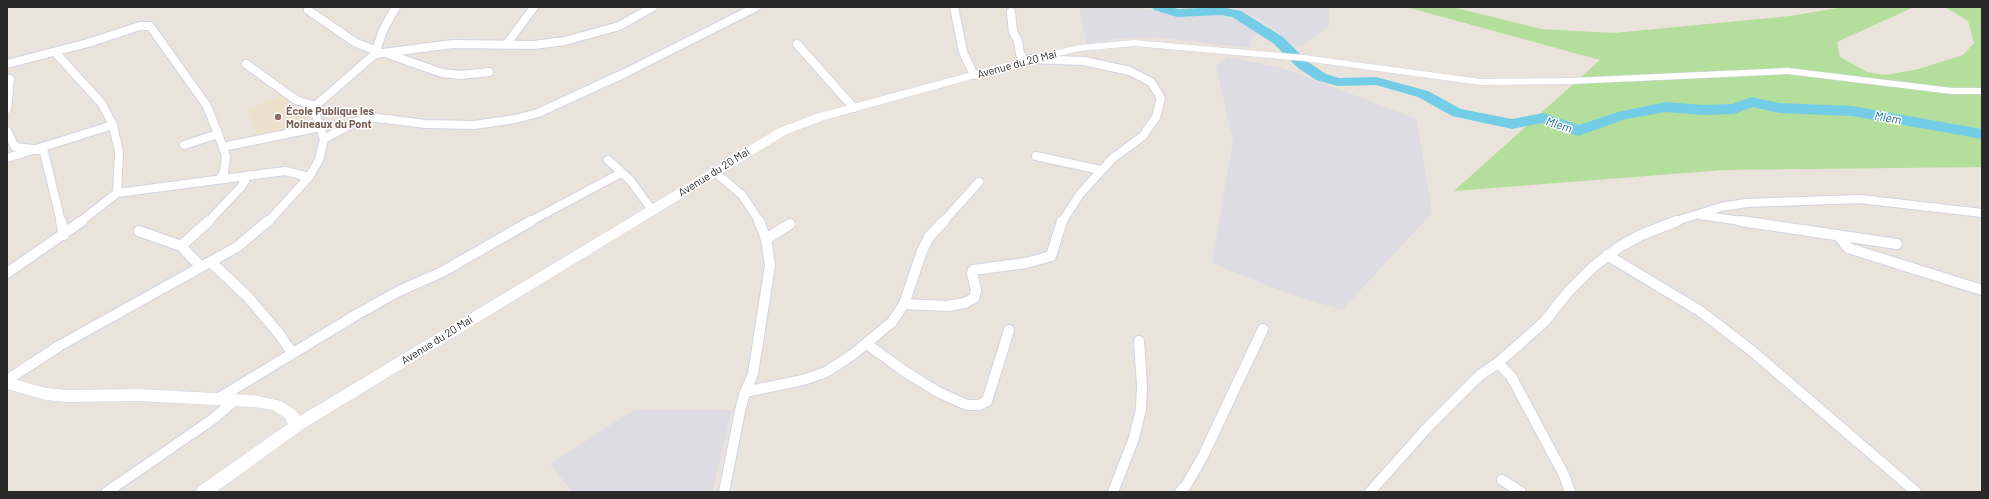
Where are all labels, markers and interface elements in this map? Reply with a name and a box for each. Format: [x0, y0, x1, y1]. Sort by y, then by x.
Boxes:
street label: Avenue du 20 Mai [976, 47, 1058, 81]
place label: École Publique les Moineaux du Pont [286, 104, 374, 130]
water label: Mlem [1874, 109, 1902, 127]
marker: École Publique les Moineaux du Pont [273, 112, 283, 122]
water label: Mlem [1544, 114, 1574, 136]
street label: Avenue du 20 Mai [676, 145, 752, 199]
street label: Avenue du 20 Mai [399, 313, 475, 367]

